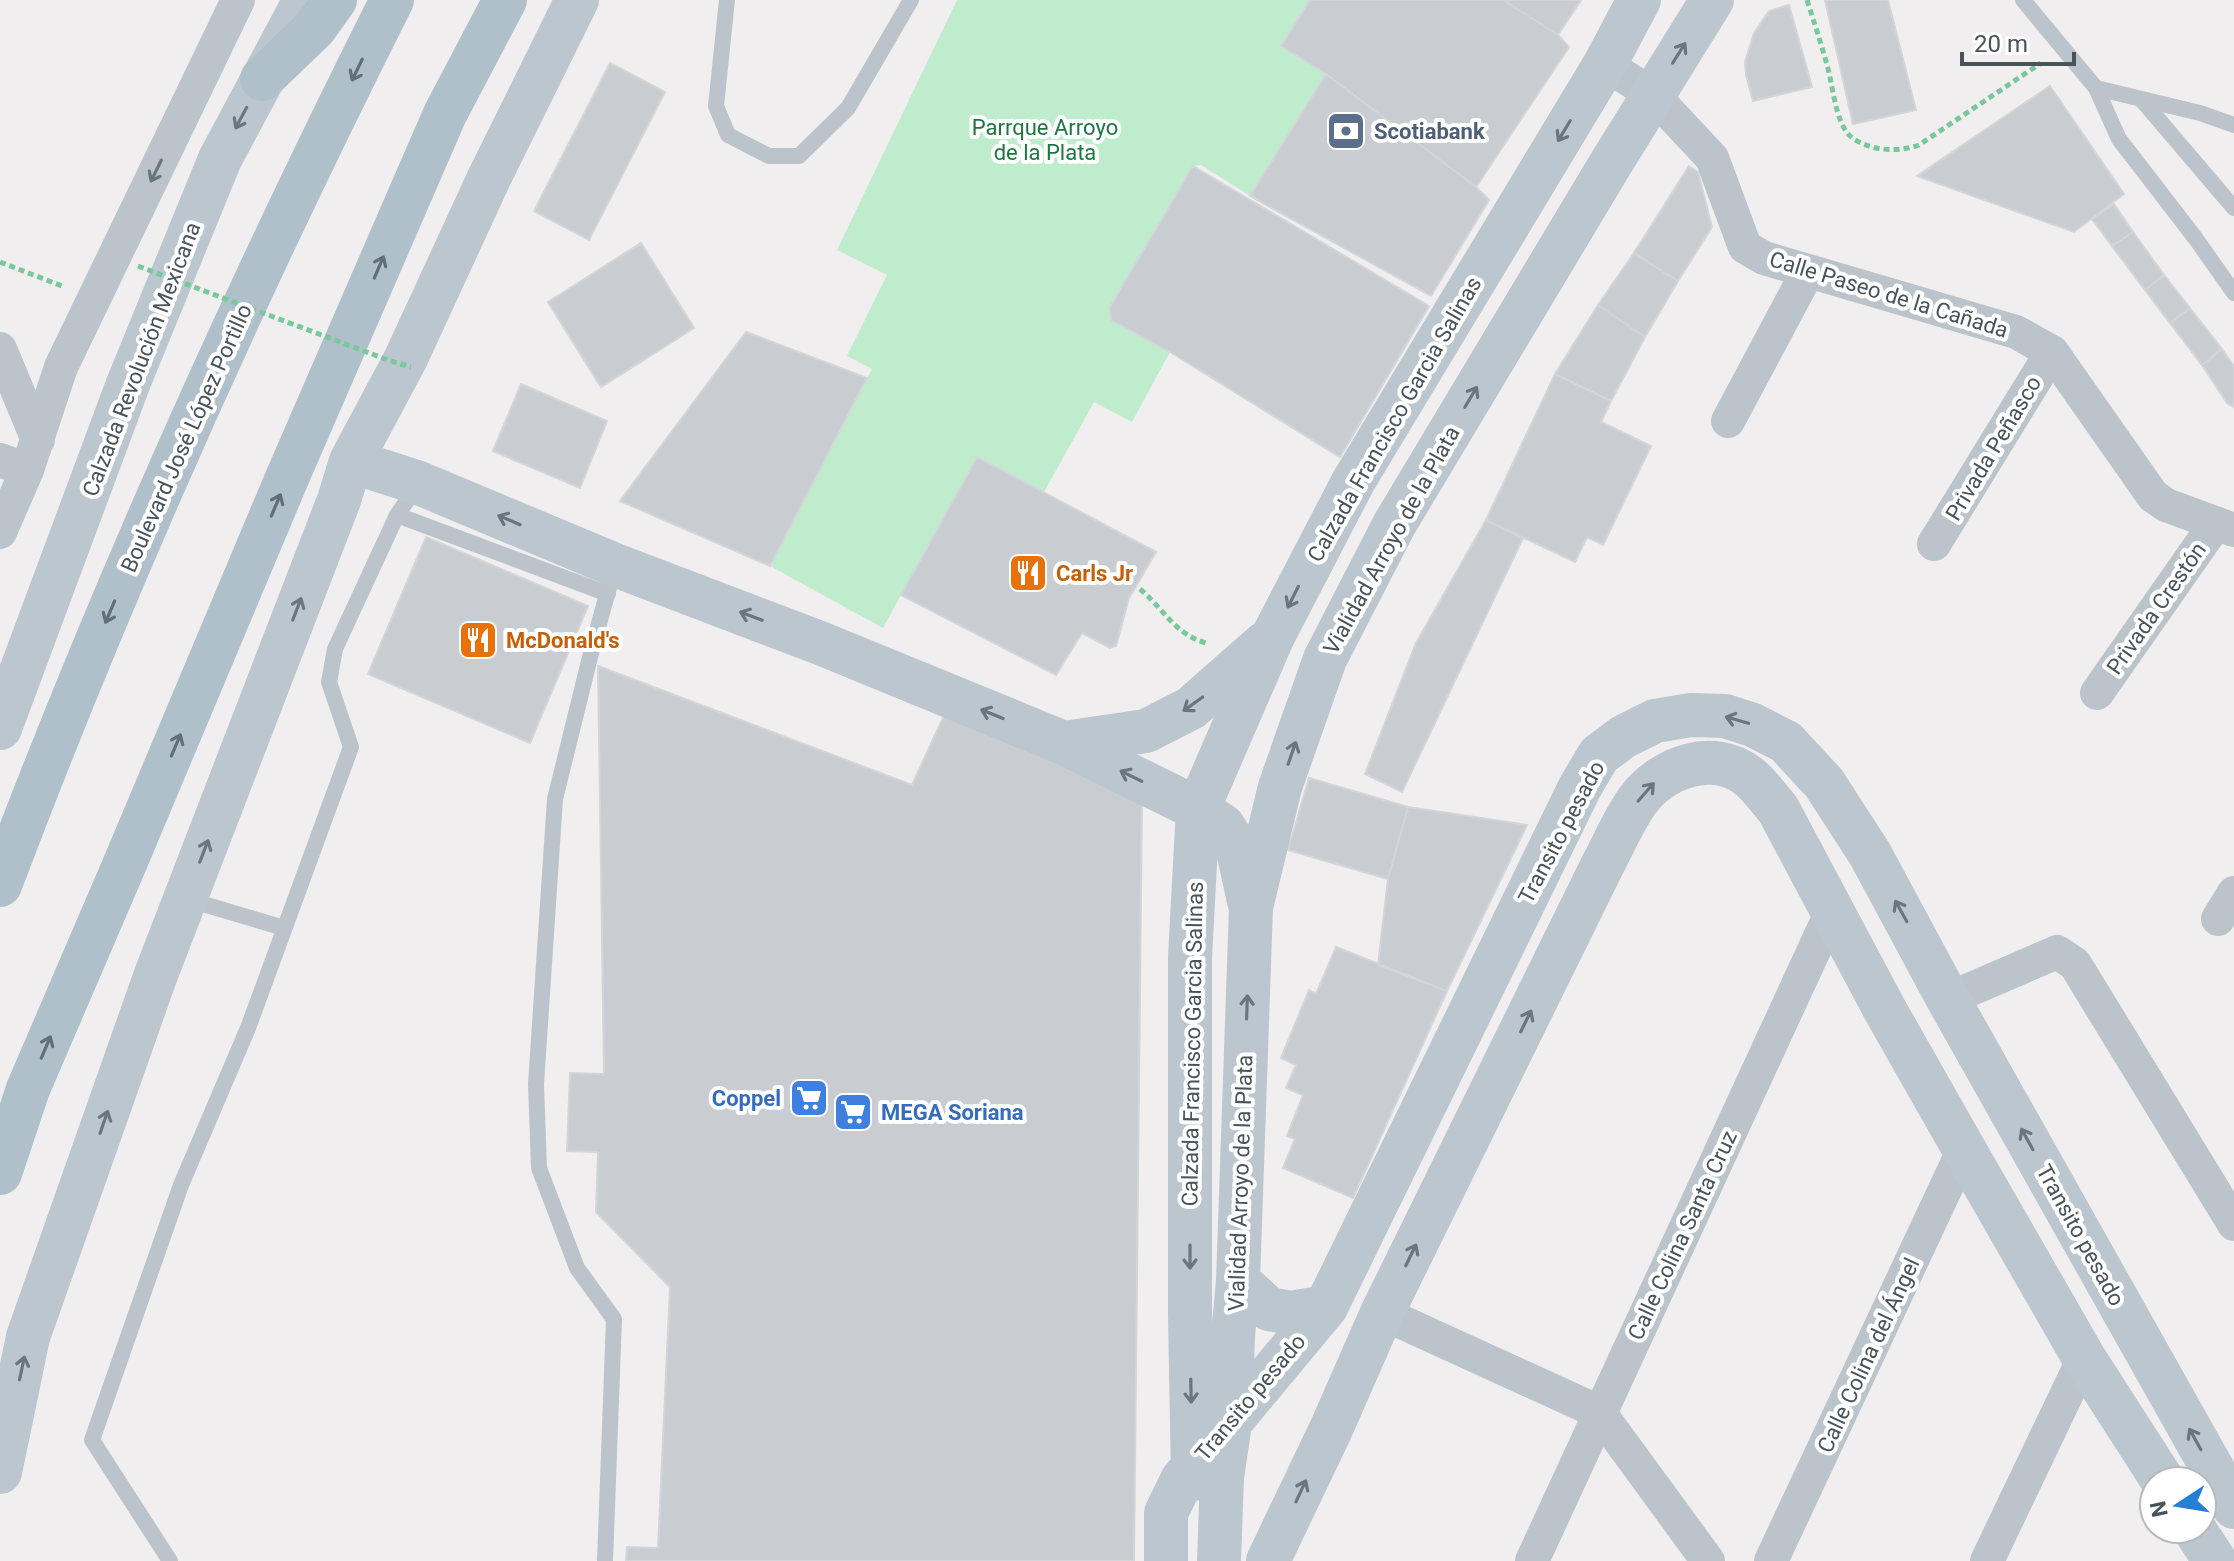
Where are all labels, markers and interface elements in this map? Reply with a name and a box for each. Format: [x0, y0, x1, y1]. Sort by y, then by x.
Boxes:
scale bar [1962, 16, 2074, 66]
text: 20 m [1974, 30, 2028, 58]
one-way arrow [1670, 43, 1687, 65]
one-way arrow [349, 58, 364, 82]
one-way arrow [233, 106, 249, 129]
bank icon: Scotiabank [1325, 110, 1367, 152]
park label: Parrque Arroyo de la Plata [972, 115, 1118, 165]
place label: Scotiabank [1374, 119, 1485, 144]
one-way arrow [1556, 119, 1572, 142]
one-way arrow [148, 159, 163, 183]
street label: Calzada Revolución Mexicana [78, 219, 205, 500]
street label: Calle Paseo de la Cañada [1767, 246, 2011, 343]
one-way arrow [373, 255, 388, 279]
street label: Calzada Francisco Garcia Salinas [1302, 272, 1486, 566]
street label: Boulevard José López Portillo [116, 300, 257, 576]
street label: Privada Peñasco [1941, 372, 2046, 525]
one-way arrow [1463, 386, 1479, 409]
street label: Vialidad Arroyo de la Plata [1318, 422, 1465, 659]
one-way arrow [270, 493, 285, 518]
one-way arrow [497, 512, 522, 527]
street label: Privada Crestón [2102, 538, 2211, 679]
restaurant icon: Carls Jr [1007, 552, 1049, 594]
place label: Carls Jr [1056, 561, 1133, 586]
one-way arrow [1285, 585, 1301, 609]
one-way arrow [291, 597, 305, 622]
one-way arrow [102, 599, 117, 624]
one-way arrow [739, 608, 764, 622]
restaurant icon: McDonald's [457, 619, 499, 661]
place label: McDonald's [506, 628, 620, 653]
one-way arrow [1182, 696, 1204, 713]
one-way arrow [980, 705, 1005, 720]
one-way arrow [1724, 712, 1750, 727]
one-way arrow [169, 733, 184, 758]
one-way arrow [1285, 741, 1300, 766]
street label: Transito pesado [1513, 757, 1609, 908]
one-way arrow [1119, 768, 1143, 784]
one-way arrow [1637, 782, 1655, 802]
one-way arrow [198, 839, 212, 864]
street label: Calzada Francisco Garcia Salinas [1177, 881, 1208, 1207]
one-way arrow [1893, 900, 1908, 924]
one-way arrow [1240, 994, 1255, 1021]
one-way arrow [1518, 1010, 1534, 1034]
one-way arrow [39, 1035, 54, 1059]
street label: Vialidad Arroyo de la Plata [1224, 1054, 1257, 1312]
supermarket icon: Coppel [788, 1077, 830, 1119]
place label: Coppel [712, 1086, 781, 1111]
supermarket icon: MEGA Soriana [832, 1091, 874, 1133]
place label: MEGA Soriana [881, 1100, 1024, 1125]
one-way arrow [98, 1109, 113, 1134]
street label: Calle Colina Santa Cruz [1623, 1127, 1742, 1344]
one-way arrow [2019, 1128, 2035, 1151]
street label: Transito pesado [2031, 1160, 2130, 1310]
one-way arrow [1182, 1243, 1198, 1270]
one-way arrow [1404, 1243, 1419, 1267]
street label: Calle Colina del Ángel [1812, 1254, 1925, 1457]
street label: Transito pesado [1190, 1329, 1311, 1466]
one-way arrow [15, 1356, 30, 1381]
one-way arrow [1184, 1377, 1199, 1404]
one-way arrow [2187, 1428, 2203, 1451]
north arrow [2138, 1465, 2218, 1545]
one-way arrow [1294, 1479, 1309, 1503]
text: N [2145, 1499, 2173, 1519]

